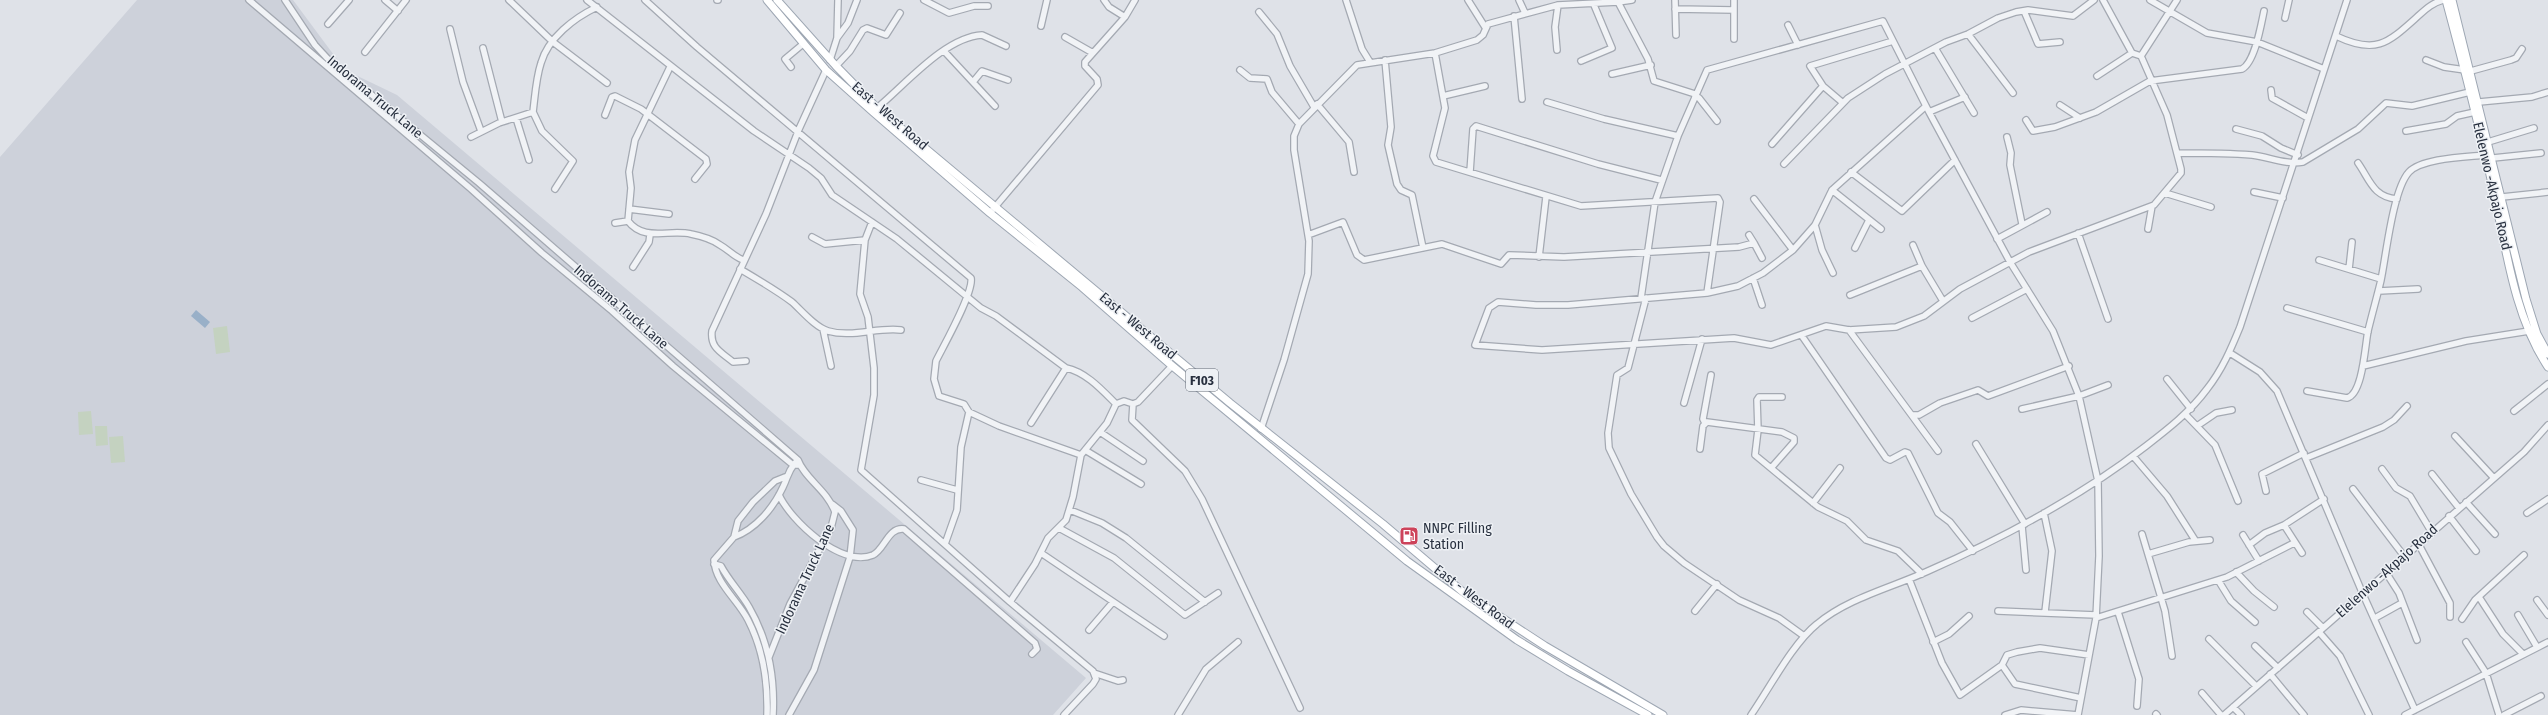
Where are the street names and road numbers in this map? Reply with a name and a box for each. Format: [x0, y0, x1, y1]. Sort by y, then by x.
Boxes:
street label: Indorama Truck Lane [324, 52, 426, 142]
street label: East - West Road [848, 78, 932, 154]
street label: Elelenwo -Akpajo Road [2469, 120, 2515, 252]
street label: Indorama Truck Lane [570, 261, 672, 353]
street label: East - West Road [1096, 289, 1180, 363]
road number: F103 [1186, 369, 1218, 391]
street label: Indorama Truck Lane [772, 521, 838, 637]
street label: Elelenwo -Akpajo Road [2333, 521, 2441, 621]
street label: East - West Road [1431, 561, 1517, 633]

